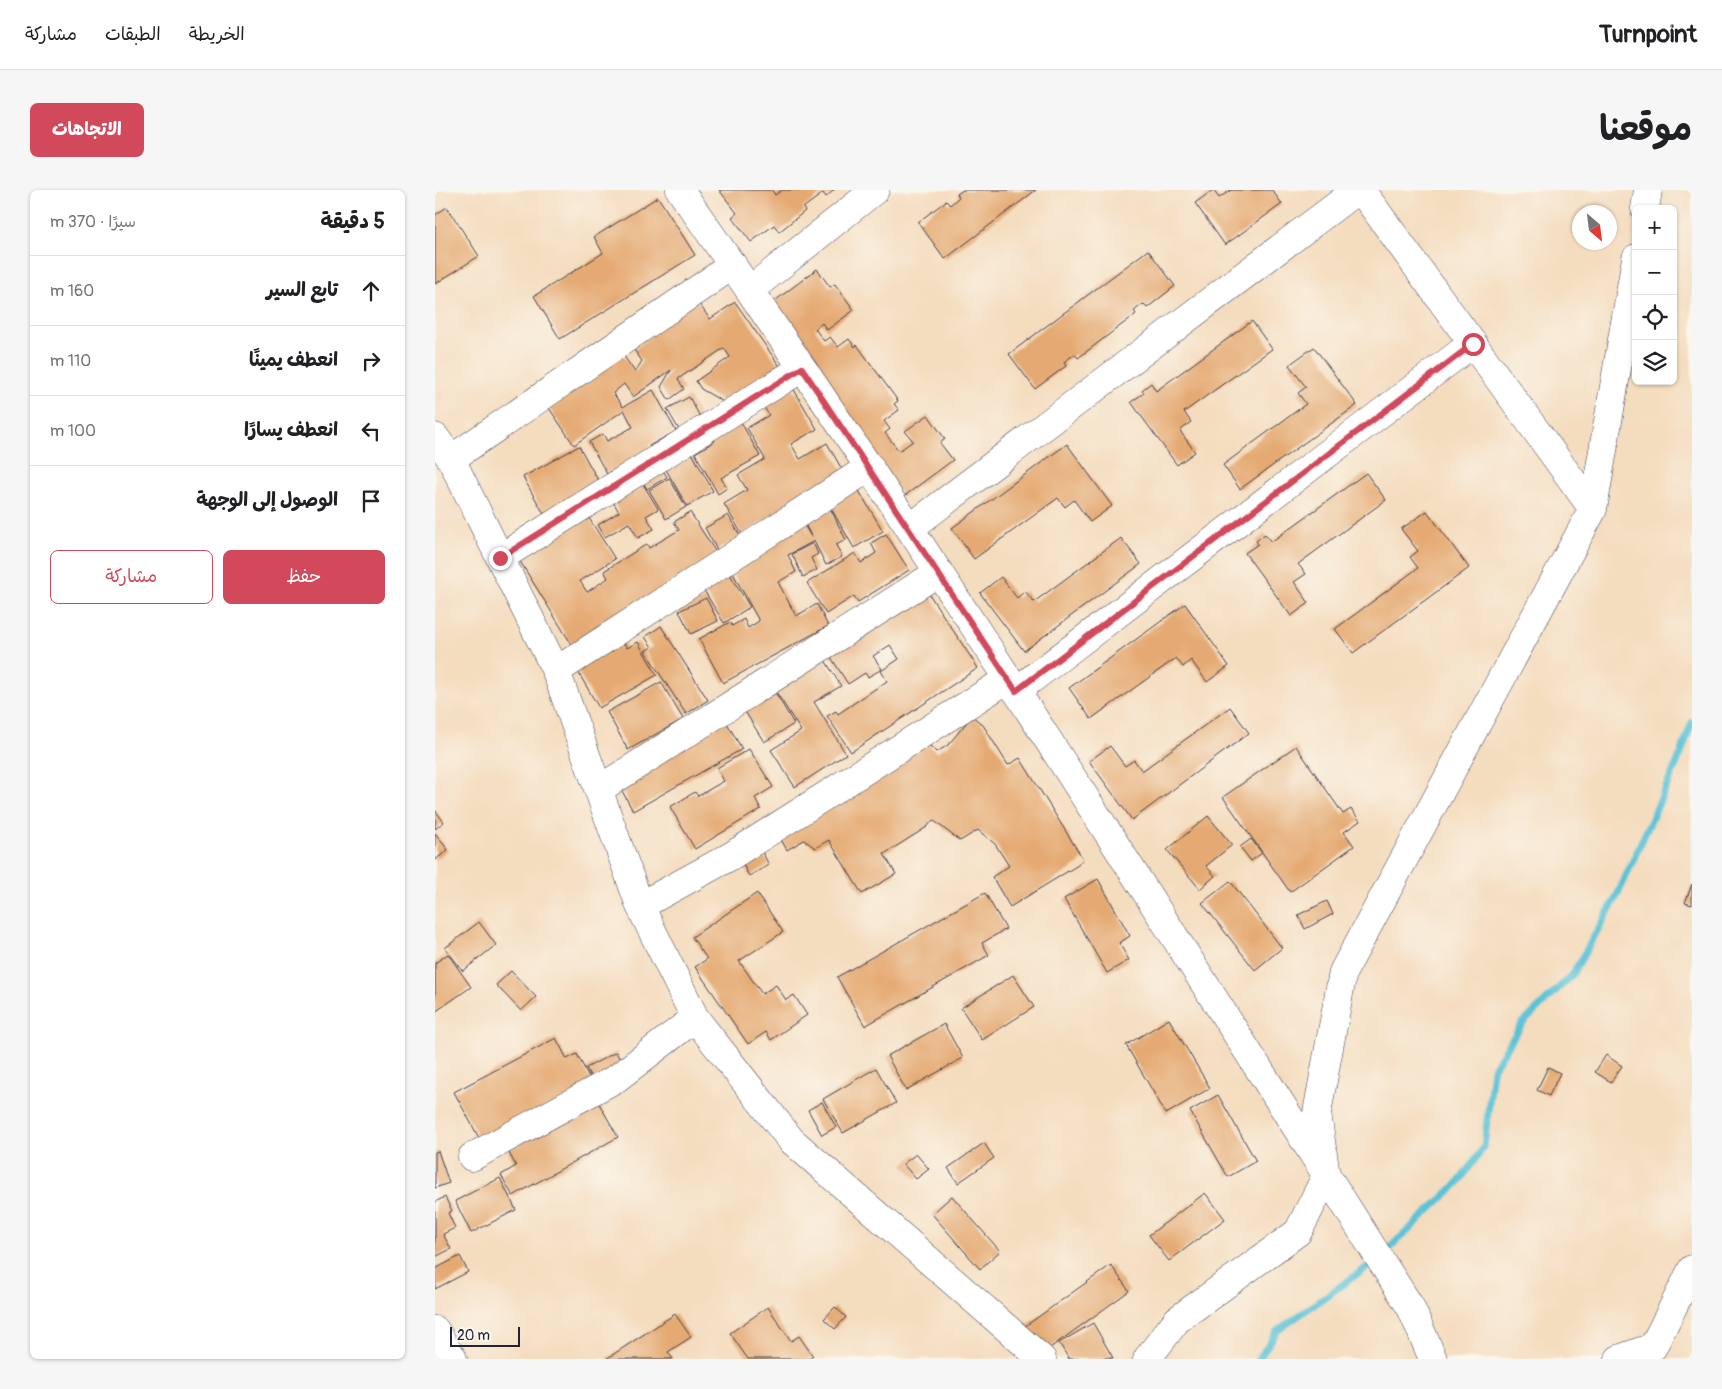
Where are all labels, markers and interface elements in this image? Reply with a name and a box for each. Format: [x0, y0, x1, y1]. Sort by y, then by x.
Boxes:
text: Turnpoint [1599, 20, 1697, 49]
text: مشاركة [25, 23, 77, 46]
text: الطبقات [105, 23, 161, 46]
text: الخريطة [189, 23, 245, 46]
button: الاتجاهات [30, 103, 144, 157]
text: موقعنا [1599, 107, 1692, 151]
north arrow [1572, 205, 1617, 250]
map controls [1632, 205, 1677, 385]
button: + [1632, 205, 1677, 250]
text: 5 دقيقة [321, 208, 385, 235]
text: سيرًا · 370 m [50, 212, 136, 232]
button: − [1632, 250, 1677, 295]
icon: ahead [357, 277, 385, 305]
text: تابع السير [266, 278, 338, 302]
text: 160 m [50, 281, 94, 301]
button: locate [1632, 295, 1677, 340]
route start [1462, 333, 1485, 356]
button: layers [1632, 340, 1677, 385]
icon: right [357, 347, 385, 375]
text: انعطف يمينًا [249, 348, 338, 372]
text: 110 m [50, 351, 91, 371]
icon: left [357, 417, 385, 445]
text: انعطف يسارًا [244, 418, 338, 442]
text: 100 m [50, 421, 96, 441]
icon: arrive [357, 487, 385, 515]
text: الوصول إلى الوجهة [196, 488, 338, 512]
route end [489, 547, 512, 570]
button: مشاركة [50, 550, 213, 604]
button: حفظ [223, 550, 385, 604]
scale bar [450, 1324, 520, 1347]
text: 20 m [457, 1327, 490, 1344]

